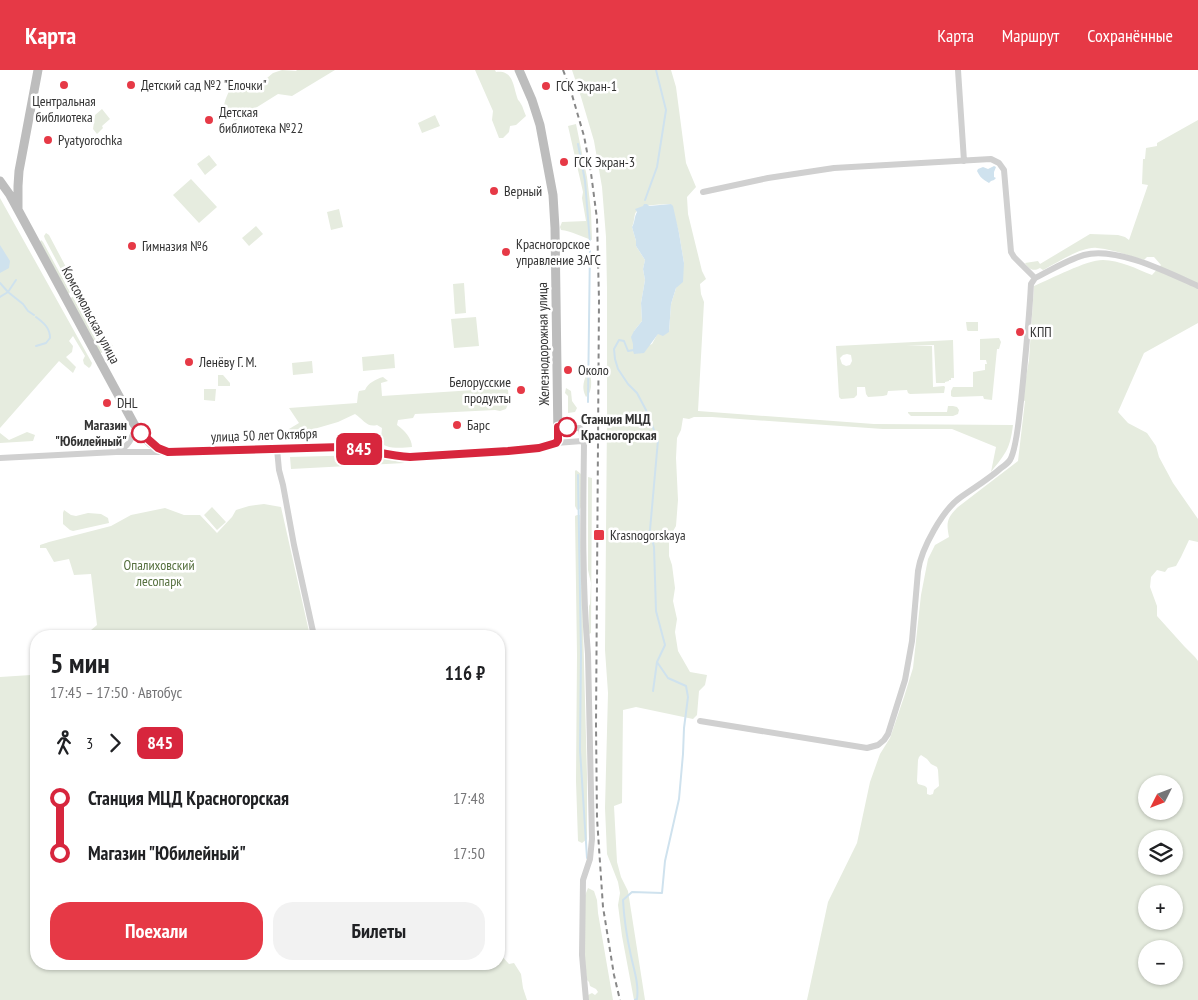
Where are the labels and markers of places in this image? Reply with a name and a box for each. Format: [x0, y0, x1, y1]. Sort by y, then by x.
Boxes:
place label: Детский сад №2 "Елочки" [141, 76, 267, 94]
place label: ГСК Экран-1 [556, 77, 617, 95]
marker: Центральная библиотека [58, 79, 70, 91]
marker: Детский сад №2 "Елочки" [125, 79, 137, 91]
marker: ГСК Экран-1 [540, 80, 552, 92]
place label: Центральная библиотека [32, 92, 96, 126]
place label: Детская библиотека №22 [219, 103, 303, 137]
marker: Детская библиотека №22 [203, 114, 215, 126]
place label: Pyatyorochka [58, 131, 122, 149]
marker: Pyatyorochka [42, 134, 54, 146]
place label: ГСК Экран-3 [574, 153, 635, 171]
marker: ГСК Экран-3 [558, 156, 570, 168]
place label: Верный [504, 182, 542, 200]
marker: Верный [488, 185, 500, 197]
place label: Красногорское управление ЗАГС [516, 235, 602, 269]
place label: Гимназия №6 [142, 237, 208, 255]
marker: Гимназия №6 [126, 240, 138, 252]
marker: Красногорское управление ЗАГС [500, 246, 512, 258]
place label: КПП [1030, 323, 1052, 341]
marker: КПП [1014, 326, 1026, 338]
place label: Ленёву Г. М. [198, 353, 257, 371]
marker: Ленёву Г. М. [183, 356, 195, 368]
place label: Около [578, 361, 609, 379]
marker: Около [562, 364, 574, 376]
place label: Белорусские продукты [449, 373, 511, 407]
marker: Белорусские продукты [515, 384, 527, 396]
place label: DHL [117, 394, 138, 412]
marker: DHL [101, 397, 113, 409]
place label: Станция МЦД Красногорская [581, 410, 657, 444]
place label: Магазин "Юбилейный" [55, 416, 127, 450]
place label: Барс [467, 416, 490, 434]
marker: Станция МЦД Красногорская [557, 417, 577, 437]
marker: Барс [451, 419, 463, 431]
marker: Магазин "Юбилейный" [131, 423, 151, 443]
place label: Krasnogorskaya [610, 526, 686, 544]
marker: Krasnogorskaya [592, 528, 606, 542]

